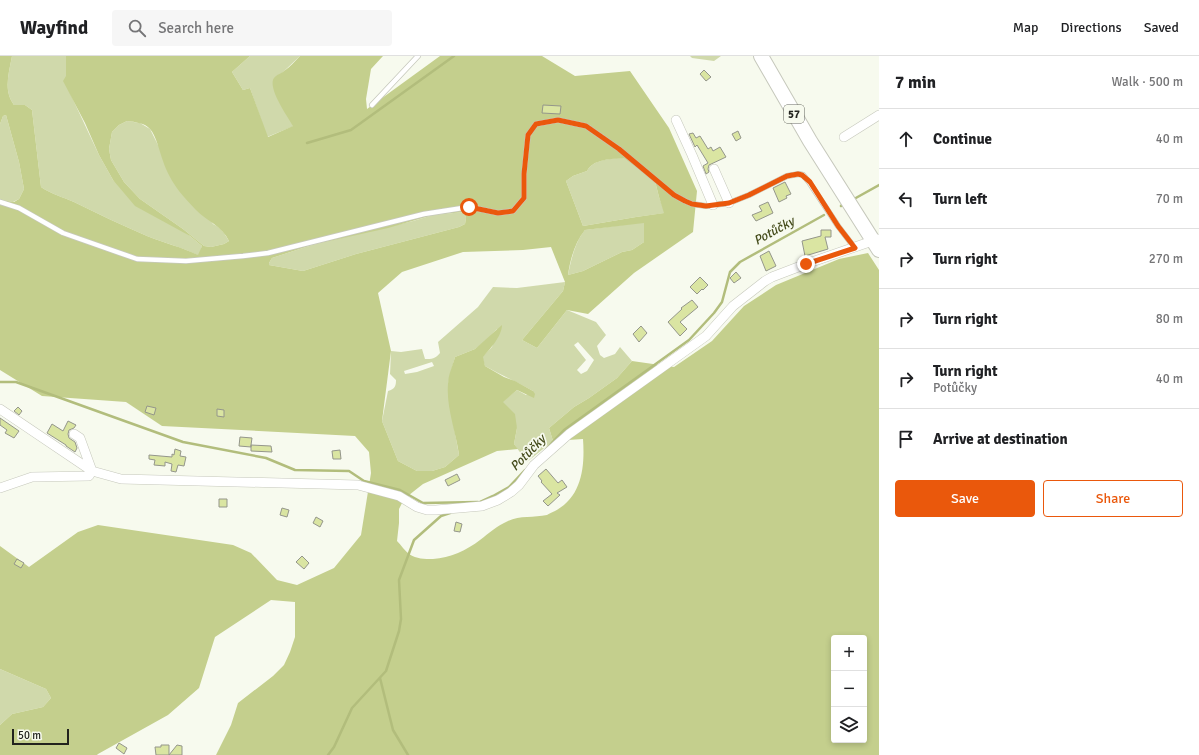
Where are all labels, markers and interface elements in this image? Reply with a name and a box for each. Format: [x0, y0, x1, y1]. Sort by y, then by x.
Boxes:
search box [112, 10, 392, 46]
text: Wayfind [20, 16, 88, 40]
icon: search [126, 17, 148, 39]
text: Search here [158, 19, 234, 37]
text: Map [1013, 19, 1039, 36]
text: Directions [1061, 19, 1122, 36]
text: Saved [1144, 19, 1179, 36]
text: 7 min [895, 72, 936, 93]
text: Walk · 500 m [1112, 74, 1183, 90]
road number: 57 [784, 105, 804, 123]
icon: ahead [895, 128, 917, 150]
text: Continue [933, 130, 992, 148]
text: 40 m [1156, 131, 1183, 147]
icon: left [895, 188, 917, 210]
text: Turn left [933, 190, 987, 208]
text: 70 m [1156, 191, 1183, 207]
route start [460, 198, 478, 216]
water label: Potůčky [751, 212, 799, 249]
icon: right [895, 248, 917, 270]
text: Turn right [933, 250, 998, 268]
text: 270 m [1149, 251, 1183, 267]
route end [797, 255, 815, 273]
icon: right [895, 308, 917, 330]
text: Turn right [933, 310, 998, 328]
text: 80 m [1156, 311, 1183, 327]
text: Turn right [933, 362, 998, 380]
icon: right [895, 368, 917, 390]
text: 40 m [1156, 371, 1183, 387]
text: Potůčky [933, 380, 977, 396]
icon: arrive [895, 428, 917, 450]
water label: Potůčky [507, 430, 550, 474]
text: Arrive at destination [933, 430, 1068, 448]
button: Save [895, 480, 1035, 517]
button: Share [1043, 480, 1183, 517]
map controls [831, 635, 867, 743]
button: + [831, 635, 867, 671]
button: − [831, 671, 867, 707]
button: layers [831, 707, 867, 743]
scale bar [12, 727, 69, 746]
text: 50 m [18, 729, 41, 742]

